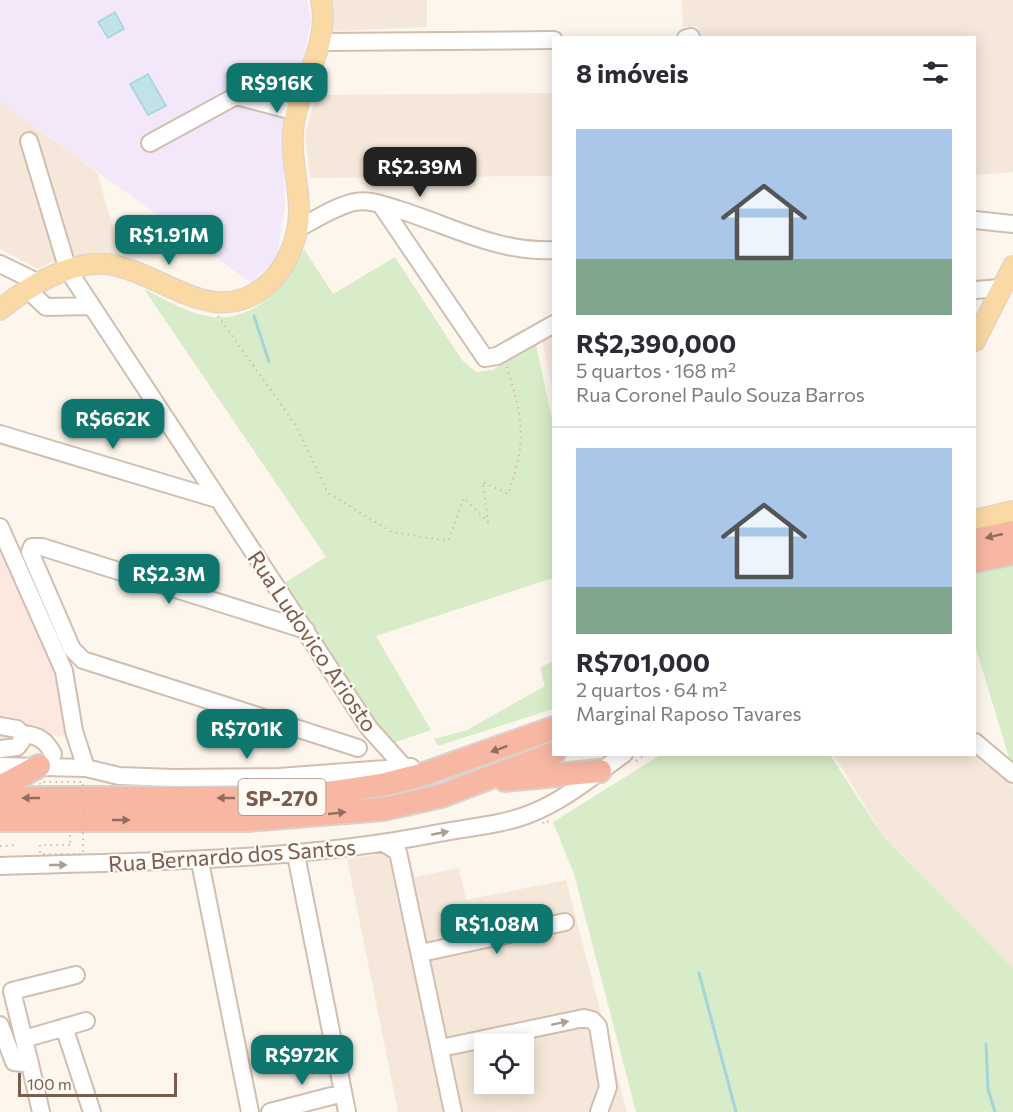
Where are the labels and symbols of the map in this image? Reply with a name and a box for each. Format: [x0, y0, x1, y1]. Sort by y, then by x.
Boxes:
pin: R$916K [228, 63, 326, 114]
pin: R$2.39M [365, 147, 475, 198]
pin: R$1.91M [114, 215, 224, 266]
pin: R$662K [64, 399, 162, 450]
one-way arrow [984, 532, 1003, 541]
street label: Rua Ludovico Ariosto [242, 545, 384, 737]
pin: R$2.3M [120, 554, 218, 605]
pin: R$701K [198, 709, 296, 760]
one-way arrow [490, 745, 508, 755]
road number: SP-270 [238, 779, 326, 815]
one-way arrow [22, 793, 41, 803]
one-way arrow [217, 793, 236, 803]
one-way arrow [328, 808, 347, 818]
one-way arrow [112, 815, 131, 825]
one-way arrow [431, 828, 450, 837]
street label: Rua Bernardo dos Santos [107, 833, 357, 877]
one-way arrow [49, 860, 68, 870]
pin: R$1.08M [442, 904, 552, 955]
one-way arrow [550, 1018, 569, 1027]
pin: R$972K [253, 1035, 351, 1086]
scale bar [18, 1070, 177, 1098]

